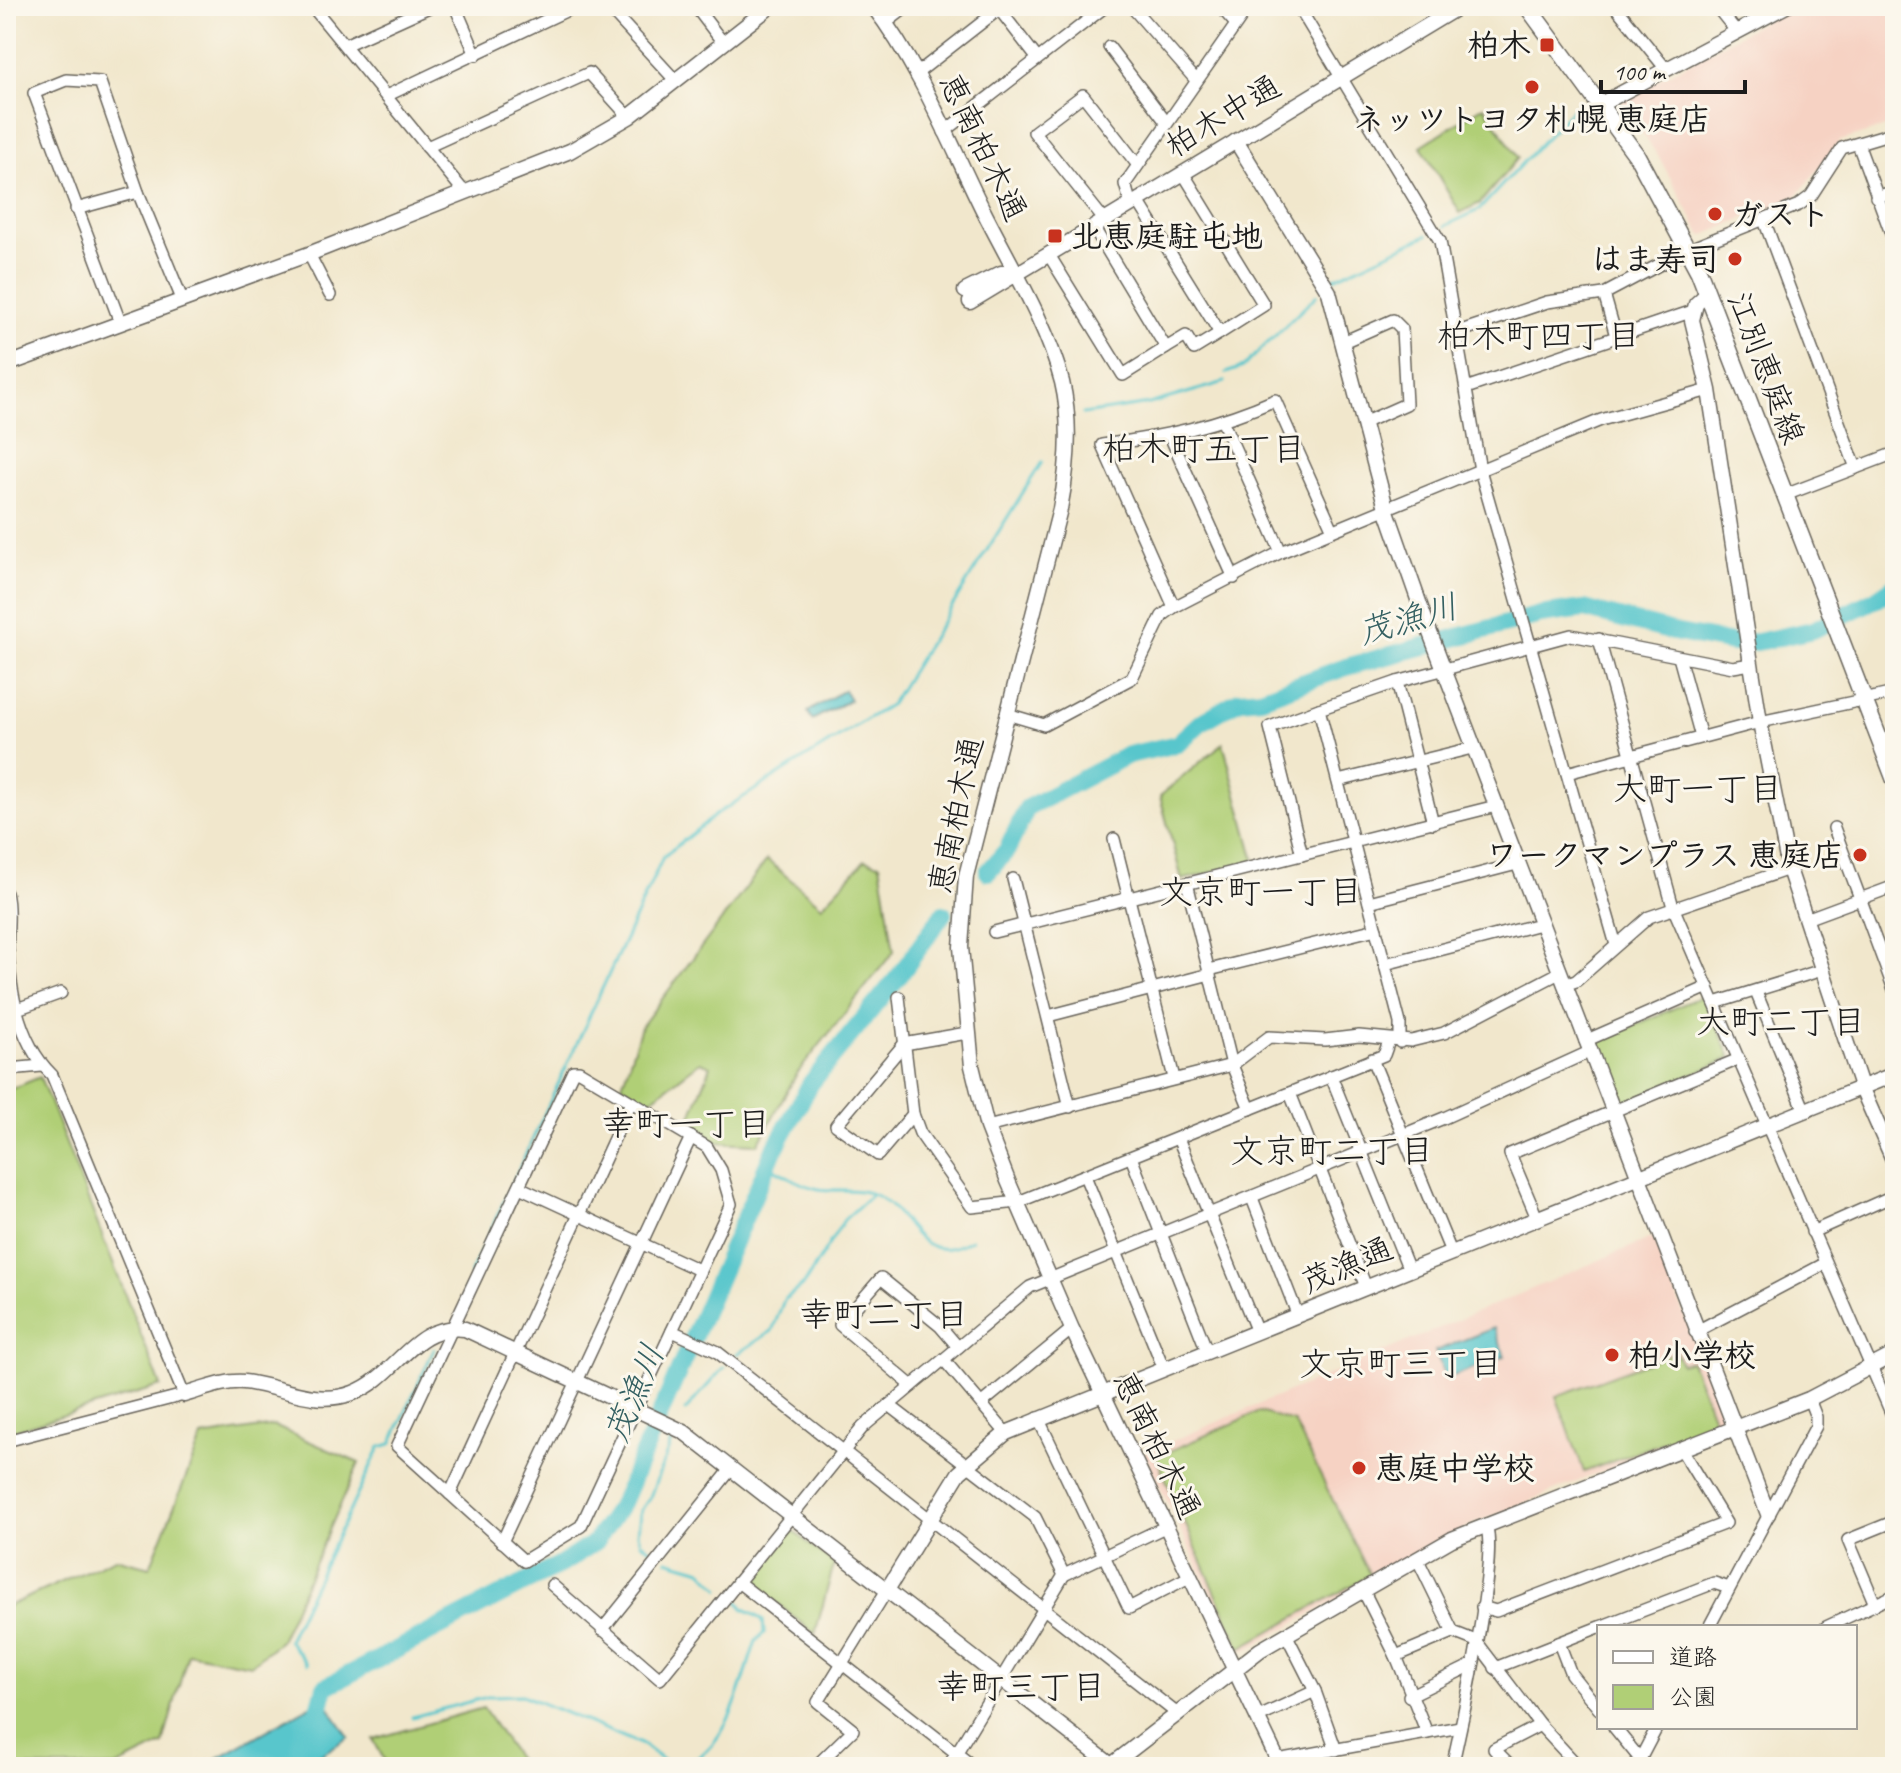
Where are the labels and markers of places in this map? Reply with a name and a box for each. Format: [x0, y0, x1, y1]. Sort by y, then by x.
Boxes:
place label: 柏木 [1467, 25, 1531, 66]
marker: 柏木 [1538, 36, 1556, 54]
marker: ネッツトヨタ札幌 恵庭店 [1523, 78, 1541, 96]
place label: ネッツトヨタ札幌 恵庭店 [1353, 99, 1711, 140]
place label: ガスト [1731, 194, 1830, 235]
marker: ガスト [1706, 205, 1724, 223]
place label: 北恵庭駐屯地 [1071, 216, 1263, 257]
marker: 北恵庭駐屯地 [1046, 227, 1064, 245]
place label: はま寿司 [1591, 239, 1719, 280]
marker: はま寿司 [1726, 250, 1744, 268]
place label: ワークマンプラス 恵庭店 [1486, 835, 1844, 876]
marker: ワークマンプラス 恵庭店 [1851, 846, 1869, 864]
place label: 柏小学校 [1628, 1335, 1756, 1376]
marker: 柏小学校 [1603, 1346, 1621, 1364]
place label: 恵庭中学校 [1375, 1448, 1535, 1489]
marker: 恵庭中学校 [1350, 1459, 1368, 1477]

